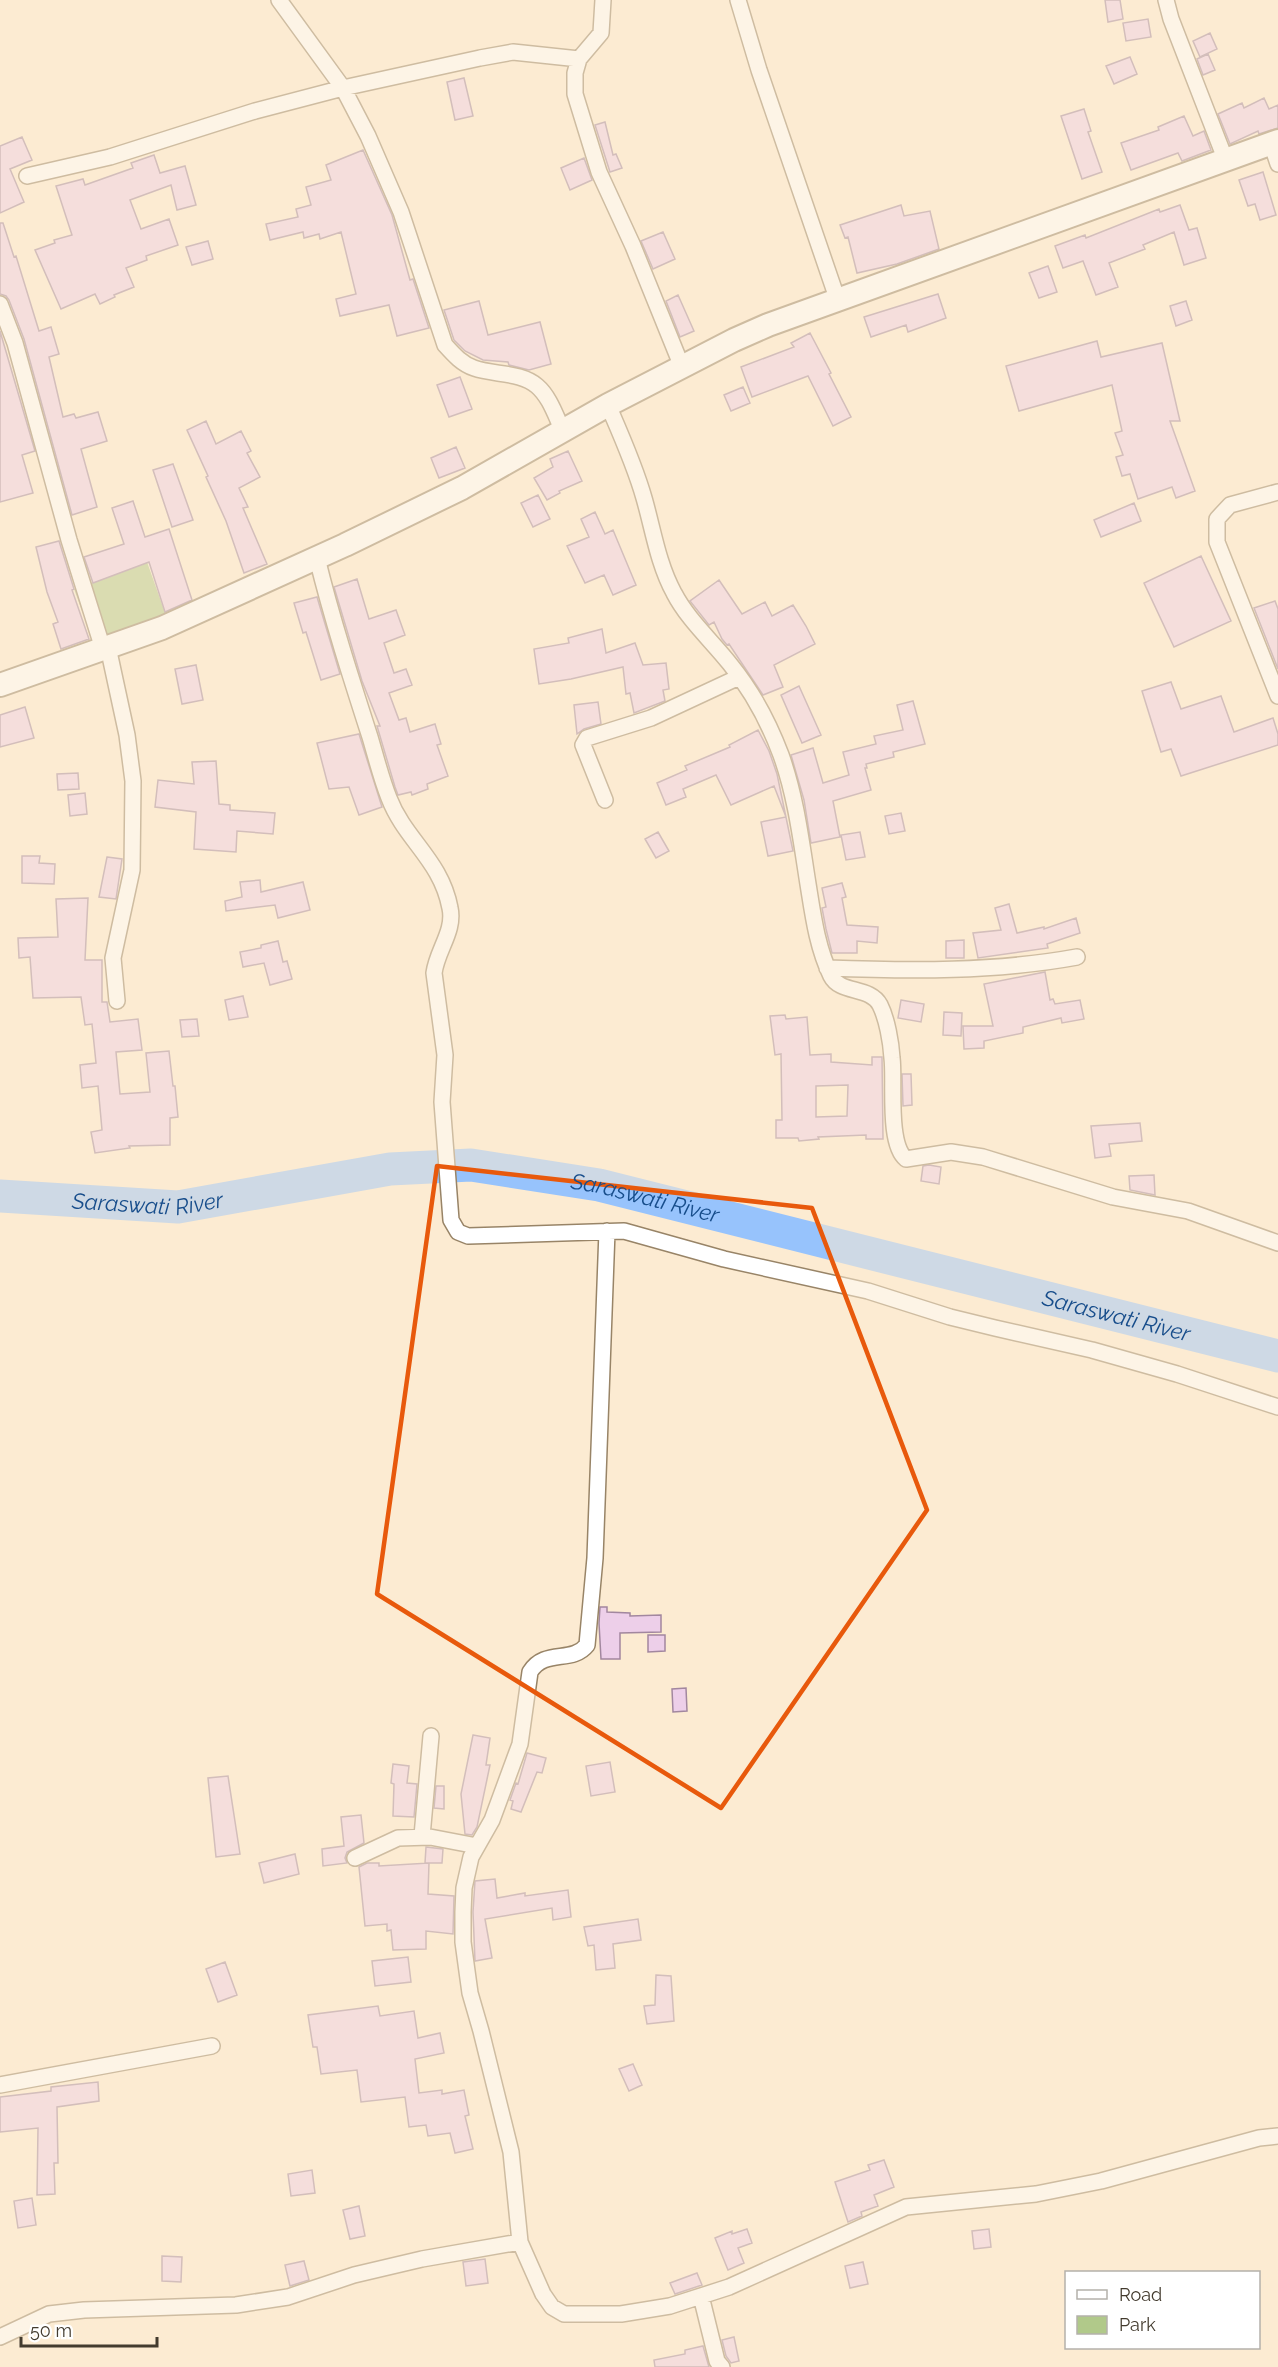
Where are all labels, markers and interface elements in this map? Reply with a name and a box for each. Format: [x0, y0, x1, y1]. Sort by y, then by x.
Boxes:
water label: Saraswati River [568, 1168, 723, 1228]
water label: Saraswati River [70, 1186, 227, 1220]
water label: Saraswati River [1039, 1284, 1195, 1347]
legend [1065, 2271, 1260, 2349]
text: Road [1119, 2284, 1162, 2305]
scale bar [21, 2310, 158, 2348]
text: Park [1119, 2314, 1156, 2335]
text: 50 m [30, 2320, 72, 2341]

